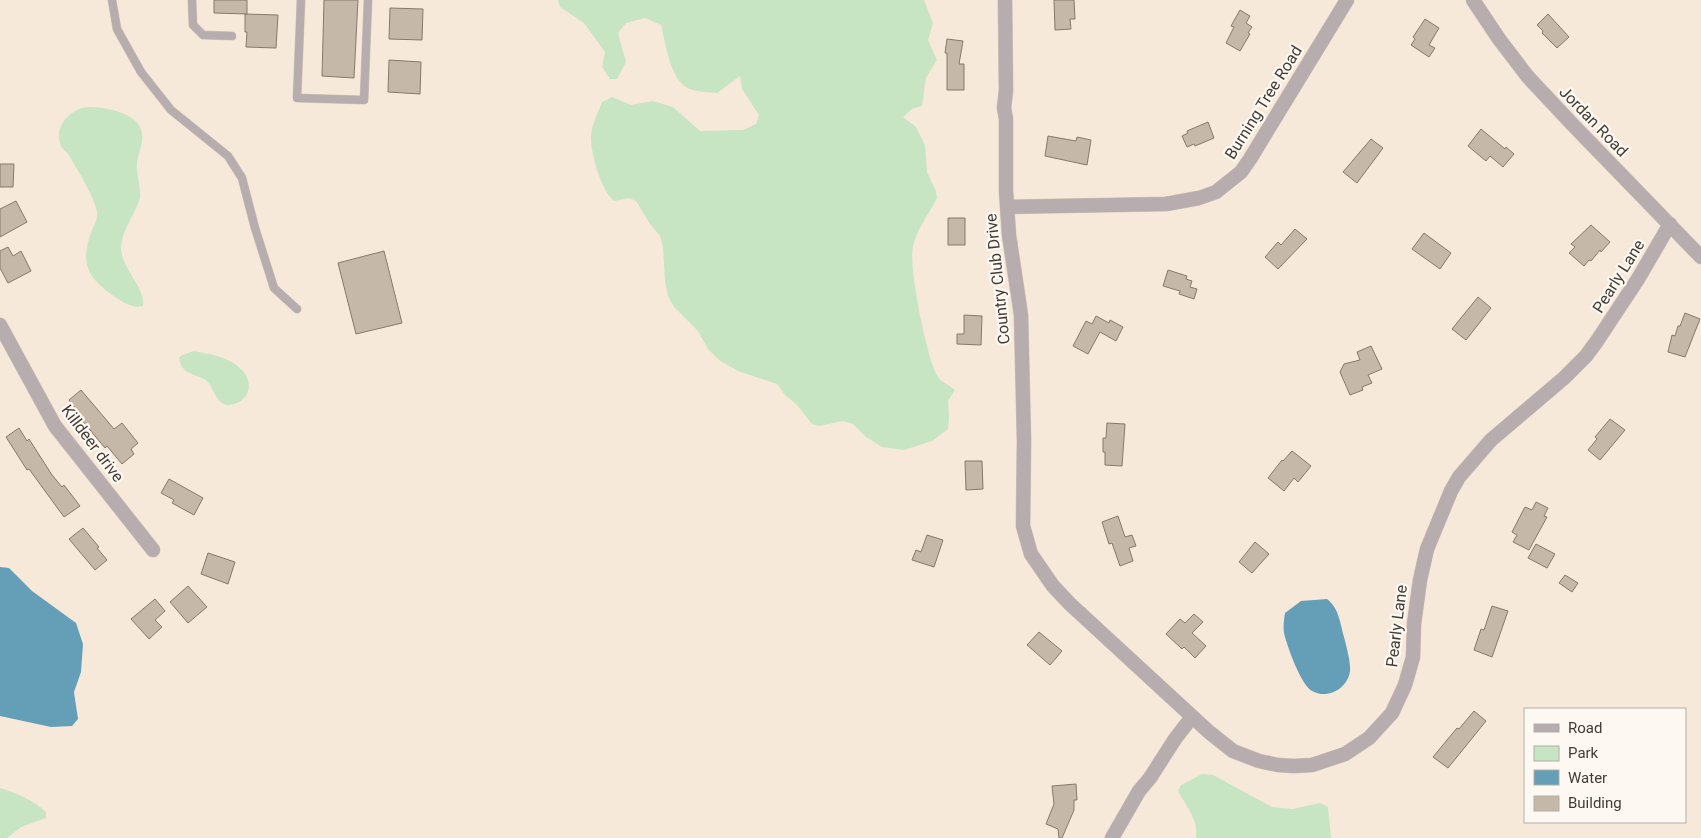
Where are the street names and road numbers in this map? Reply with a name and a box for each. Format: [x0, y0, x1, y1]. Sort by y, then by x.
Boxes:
street label: Burning Tree Road [1221, 42, 1306, 163]
street label: Jordan Road [1555, 82, 1632, 160]
street label: Country Club Drive [981, 213, 1014, 345]
street label: Pearly Lane [1588, 236, 1648, 316]
street label: Killdeer drive [57, 401, 128, 486]
street label: Pearly Lane [1382, 584, 1411, 668]

